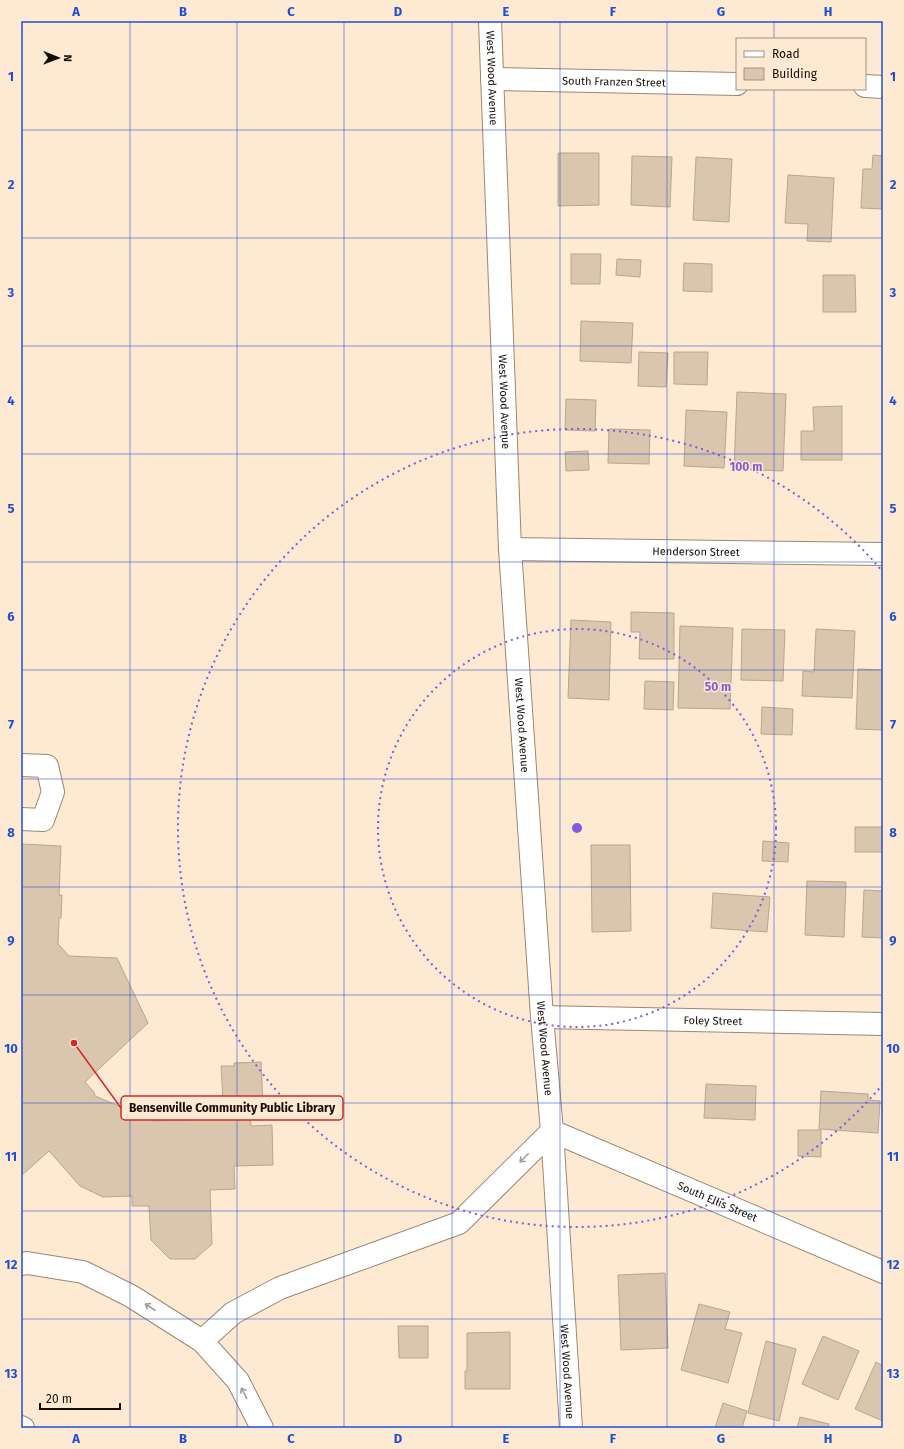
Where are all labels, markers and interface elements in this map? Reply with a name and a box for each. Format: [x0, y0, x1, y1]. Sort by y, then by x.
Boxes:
text: A [71, 4, 80, 19]
text: B [179, 4, 187, 19]
text: C [287, 4, 295, 19]
text: D [394, 4, 403, 19]
text: E [503, 4, 510, 19]
text: F [610, 4, 617, 19]
text: G [717, 4, 725, 19]
text: H [824, 4, 832, 19]
street label: West Wood Avenue [483, 30, 500, 126]
north arrow [38, 38, 78, 78]
legend [736, 38, 866, 90]
text: Road [772, 47, 800, 61]
text: N [61, 54, 74, 62]
text: Building [772, 67, 818, 81]
text: 1 [8, 69, 14, 84]
text: 1 [890, 69, 896, 84]
street label: South Franzen Street [562, 74, 666, 90]
text: 2 [8, 177, 15, 192]
text: 2 [890, 177, 897, 192]
text: 3 [7, 285, 15, 300]
text: 3 [889, 285, 897, 300]
street label: West Wood Avenue [496, 354, 512, 449]
text: 4 [7, 393, 15, 408]
text: 4 [889, 393, 897, 408]
text: 100 m [730, 460, 762, 474]
text: 5 [8, 501, 15, 516]
text: 5 [890, 501, 897, 516]
street label: Henderson Street [652, 545, 740, 559]
text: 6 [7, 609, 15, 624]
text: 6 [889, 609, 897, 624]
street label: West Wood Avenue [512, 677, 531, 773]
text: 50 m [705, 680, 731, 694]
text: 7 [8, 717, 14, 732]
text: 7 [890, 717, 896, 732]
centre of rings [570, 821, 584, 835]
text: 8 [7, 825, 15, 840]
text: 8 [889, 825, 897, 840]
text: 9 [7, 933, 15, 948]
text: 9 [889, 933, 897, 948]
street label: West Wood Avenue [534, 1001, 555, 1096]
street label: Foley Street [683, 1014, 743, 1028]
text: 10 [4, 1041, 18, 1056]
text: 10 [886, 1041, 900, 1056]
callout: Bensenville Community Public Library [121, 1096, 343, 1120]
text: Bensenville Community Public Library [129, 1101, 336, 1115]
text: 11 [5, 1149, 17, 1164]
text: 11 [887, 1149, 899, 1164]
one-way arrow [519, 1154, 529, 1163]
street label: South Ellis Street [675, 1179, 759, 1225]
text: 12 [5, 1257, 18, 1272]
text: 12 [887, 1257, 900, 1272]
one-way arrow [144, 1303, 155, 1312]
street label: West Wood Avenue [557, 1324, 576, 1419]
text: 13 [5, 1366, 18, 1381]
text: 13 [887, 1366, 900, 1381]
scale bar [40, 1385, 120, 1411]
one-way arrow [240, 1387, 248, 1399]
text: 20 m [46, 1392, 72, 1406]
text: A [71, 1431, 80, 1446]
text: B [179, 1431, 187, 1446]
text: C [287, 1431, 295, 1446]
text: D [394, 1431, 403, 1446]
text: E [503, 1431, 510, 1446]
text: F [610, 1431, 617, 1446]
text: G [717, 1431, 725, 1446]
text: H [824, 1431, 832, 1446]

